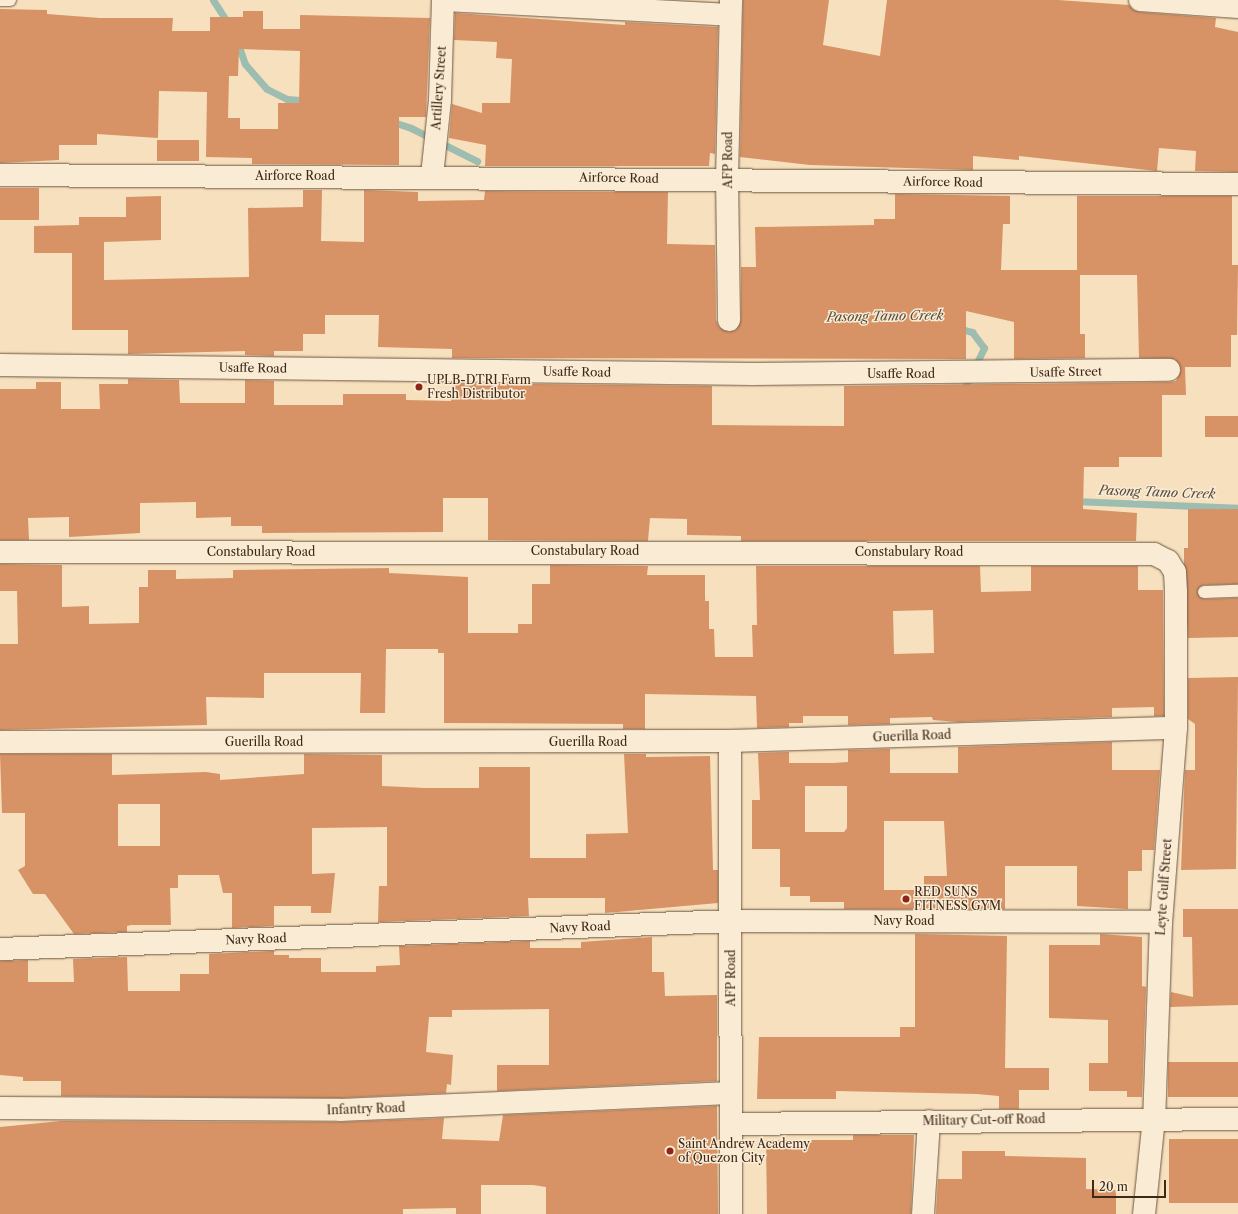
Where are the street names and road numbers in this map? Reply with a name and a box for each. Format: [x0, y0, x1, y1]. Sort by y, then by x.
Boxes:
street label: Artillery Street [429, 45, 449, 131]
street label: AFP Road [721, 131, 735, 189]
street label: Airforce Road [255, 169, 335, 183]
street label: Airforce Road [579, 170, 659, 186]
street label: Airforce Road [903, 174, 983, 190]
street label: Usaffe Road [219, 360, 287, 376]
street label: Usaffe Road [543, 364, 611, 380]
street label: Usaffe Street [1030, 364, 1102, 380]
street label: Usaffe Road [867, 367, 935, 381]
street label: Constabulary Road [531, 544, 639, 558]
street label: Constabulary Road [207, 545, 315, 559]
street label: Constabulary Road [855, 545, 963, 559]
street label: Guerilla Road [872, 727, 952, 745]
street label: Guerilla Road [225, 735, 303, 749]
street label: Guerilla Road [549, 735, 627, 749]
street label: Leyte Gulf Street [1153, 838, 1175, 936]
street label: Navy Road [873, 914, 935, 928]
street label: Navy Road [549, 919, 611, 935]
street label: Navy Road [225, 931, 287, 947]
street label: AFP Road [724, 949, 738, 1007]
street label: Infantry Road [326, 1100, 406, 1118]
street label: Military Cut-off Road [922, 1112, 1046, 1128]

